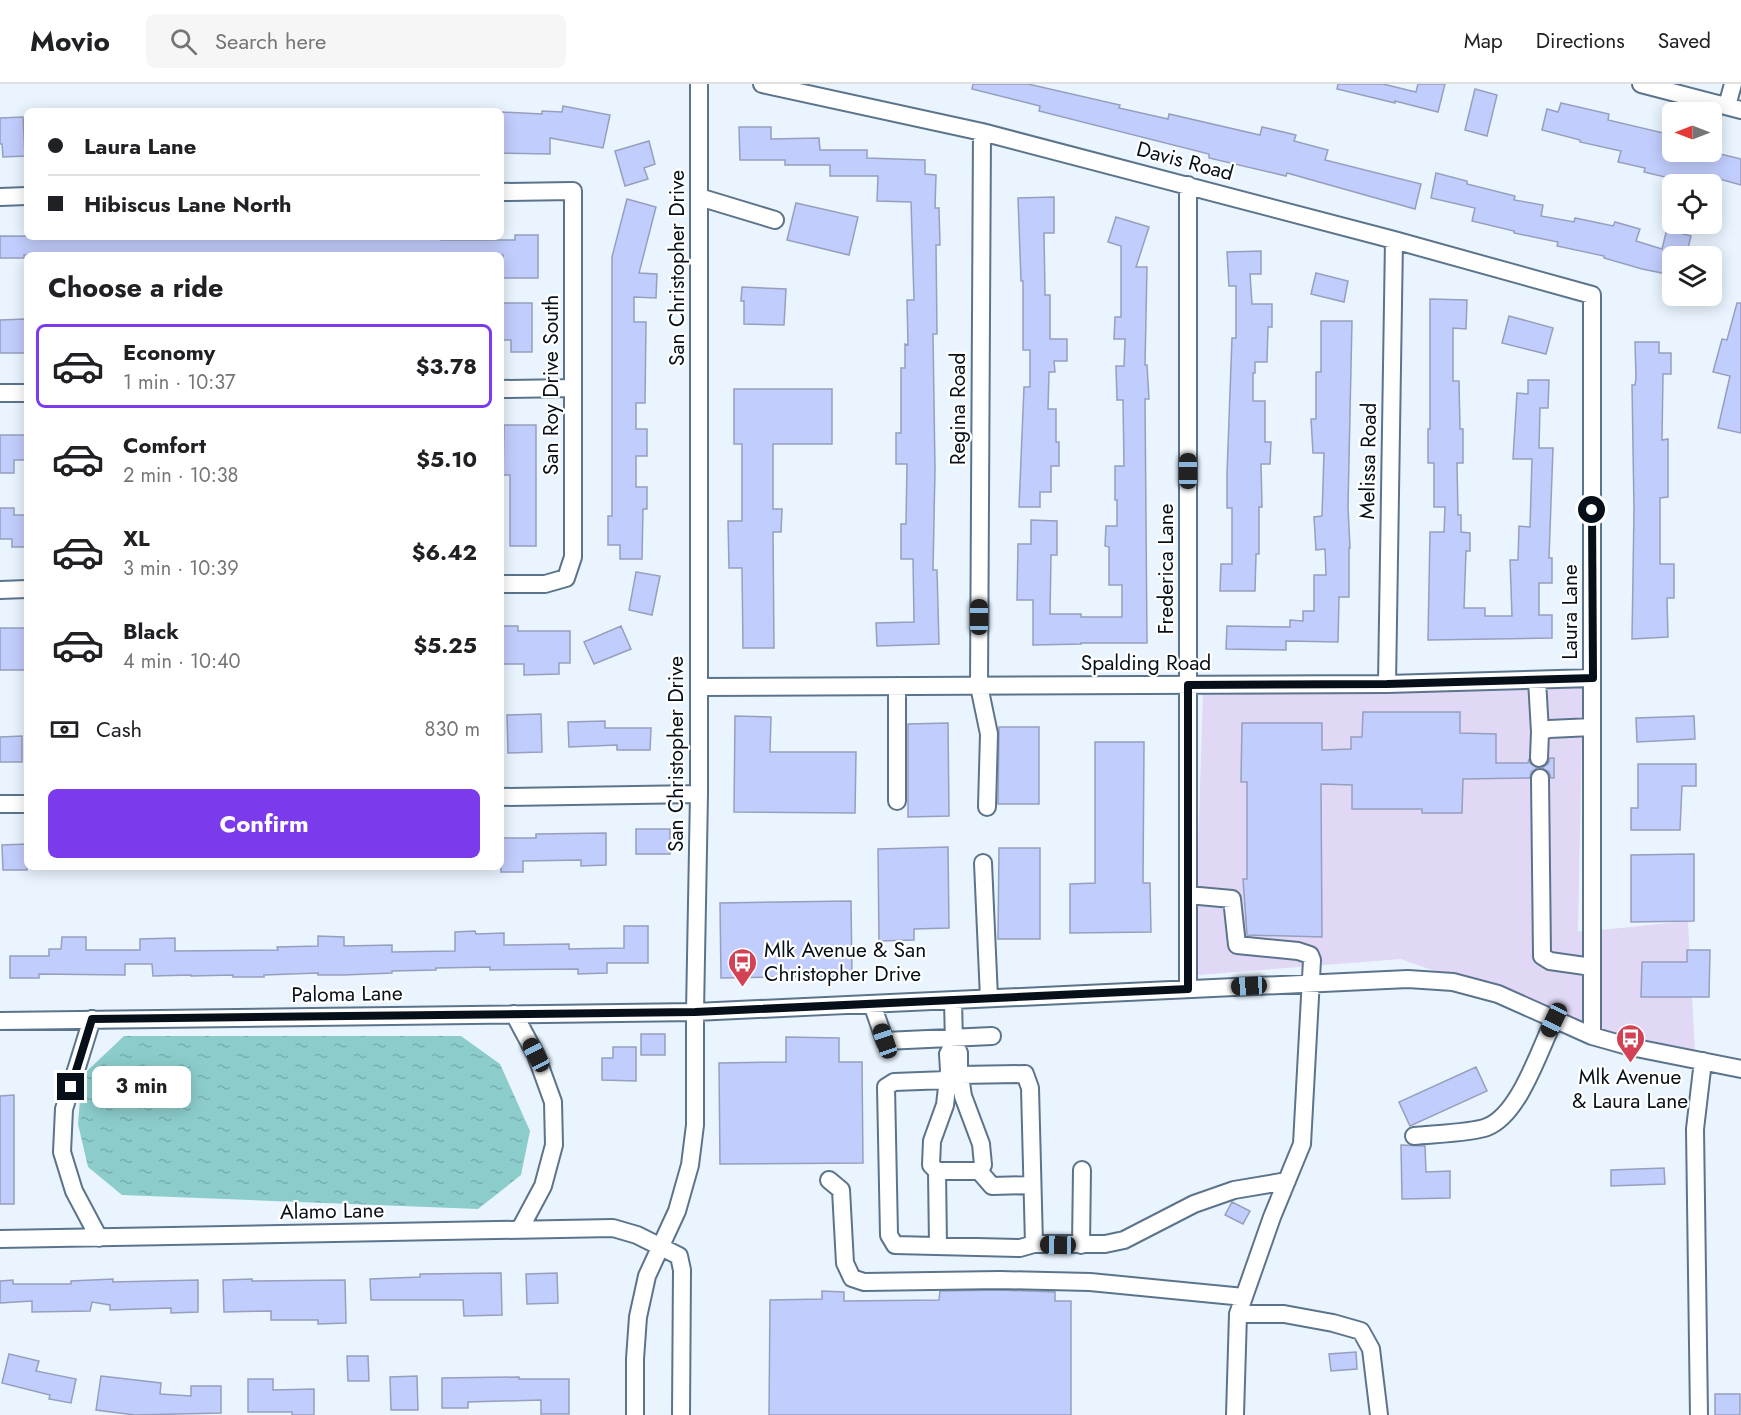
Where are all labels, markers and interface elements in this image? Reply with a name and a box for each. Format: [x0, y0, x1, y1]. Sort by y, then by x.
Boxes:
search box [146, 14, 566, 68]
text: Movio [30, 21, 110, 62]
icon: search [167, 25, 200, 58]
text: Search here [215, 25, 326, 57]
text: Map [1464, 26, 1503, 56]
text: Directions [1536, 26, 1625, 56]
text: Saved [1658, 26, 1711, 56]
north arrow [1662, 102, 1722, 162]
map controls [1662, 102, 1722, 306]
text: Laura Lane [84, 130, 196, 162]
street label: Davis Road [1133, 134, 1237, 188]
street label: San Christopher Drive [662, 170, 692, 366]
button: locate [1662, 174, 1722, 234]
text: Hibiscus Lane North [84, 188, 292, 220]
button: layers [1662, 246, 1722, 306]
text: Choose a ride [48, 268, 223, 307]
street label: San Roy Drive South [536, 295, 566, 475]
text: Economy [123, 336, 215, 368]
icon: car [51, 339, 105, 393]
text: $3.78 [416, 350, 477, 382]
street label: Regina Road [943, 353, 973, 465]
text: 1 min · 10:37 [123, 368, 235, 397]
street label: Melissa Road [1352, 402, 1384, 520]
text: Comfort [123, 429, 206, 461]
icon: car [51, 432, 105, 486]
text: $5.10 [416, 443, 477, 475]
car [1179, 453, 1197, 489]
text: 2 min · 10:38 [123, 461, 239, 490]
route start [1578, 496, 1605, 523]
street label: Frederica Lane [1151, 503, 1181, 635]
text: XL [123, 522, 150, 554]
icon: car [51, 525, 105, 579]
text: $6.42 [412, 536, 477, 568]
text: 3 min · 10:39 [123, 554, 239, 583]
street label: Laura Lane [1555, 564, 1585, 660]
car [970, 599, 988, 635]
text: Black [123, 615, 179, 647]
icon: car [51, 618, 105, 672]
text: $5.25 [413, 629, 477, 661]
text: 4 min · 10:40 [123, 647, 241, 676]
street label: Spalding Road [1081, 648, 1211, 678]
street label: San Christopher Drive [661, 656, 691, 852]
icon: cash [48, 713, 81, 746]
text: Cash [96, 713, 142, 745]
text: 830 m [425, 715, 480, 744]
button: Confirm [48, 789, 480, 858]
place label: Mlk Avenue & San Christopher Drive [764, 935, 926, 989]
bus stop icon: Mlk Avenue & San Christopher Drive [727, 946, 759, 988]
car [1231, 976, 1267, 996]
street label: Paloma Lane [291, 978, 403, 1010]
car [1538, 1000, 1570, 1040]
car [871, 1021, 899, 1061]
bus stop icon: Mlk Avenue & Laura Lane [1614, 1022, 1646, 1064]
car [520, 1035, 552, 1075]
place label: Mlk Avenue & Laura Lane [1572, 1062, 1688, 1116]
callout: 3 min [92, 1066, 191, 1108]
text: 3 min [116, 1072, 167, 1101]
route end [57, 1073, 84, 1100]
street label: Alamo Lane [280, 1195, 385, 1227]
car [1040, 1236, 1076, 1254]

